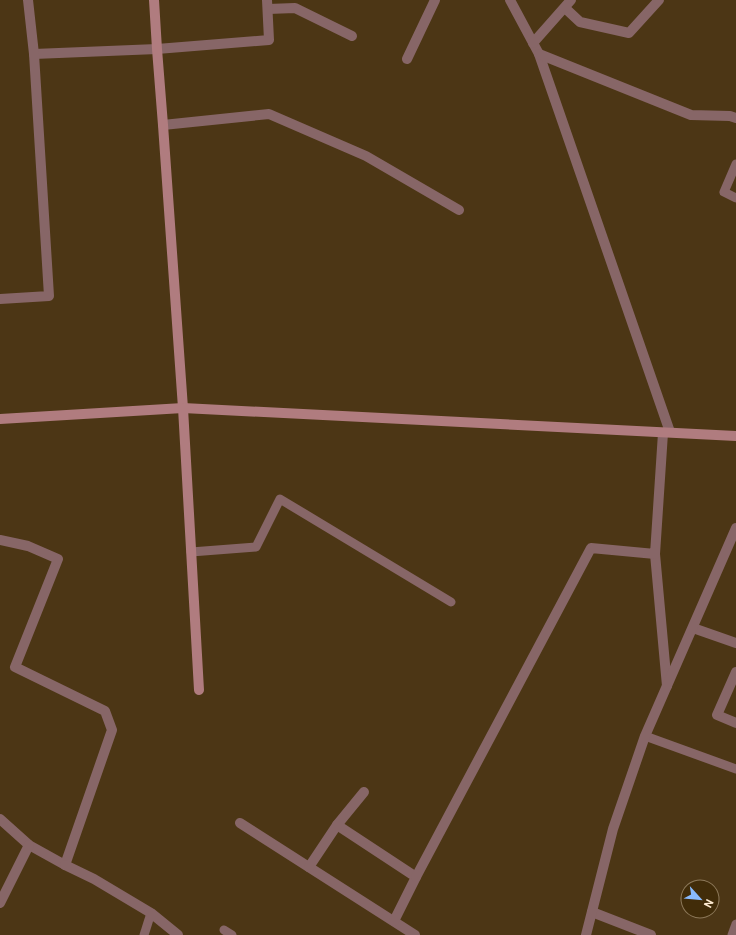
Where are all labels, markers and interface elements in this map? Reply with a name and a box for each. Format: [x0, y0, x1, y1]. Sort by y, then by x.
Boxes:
north arrow [680, 879, 720, 919]
text: N [701, 897, 716, 910]

